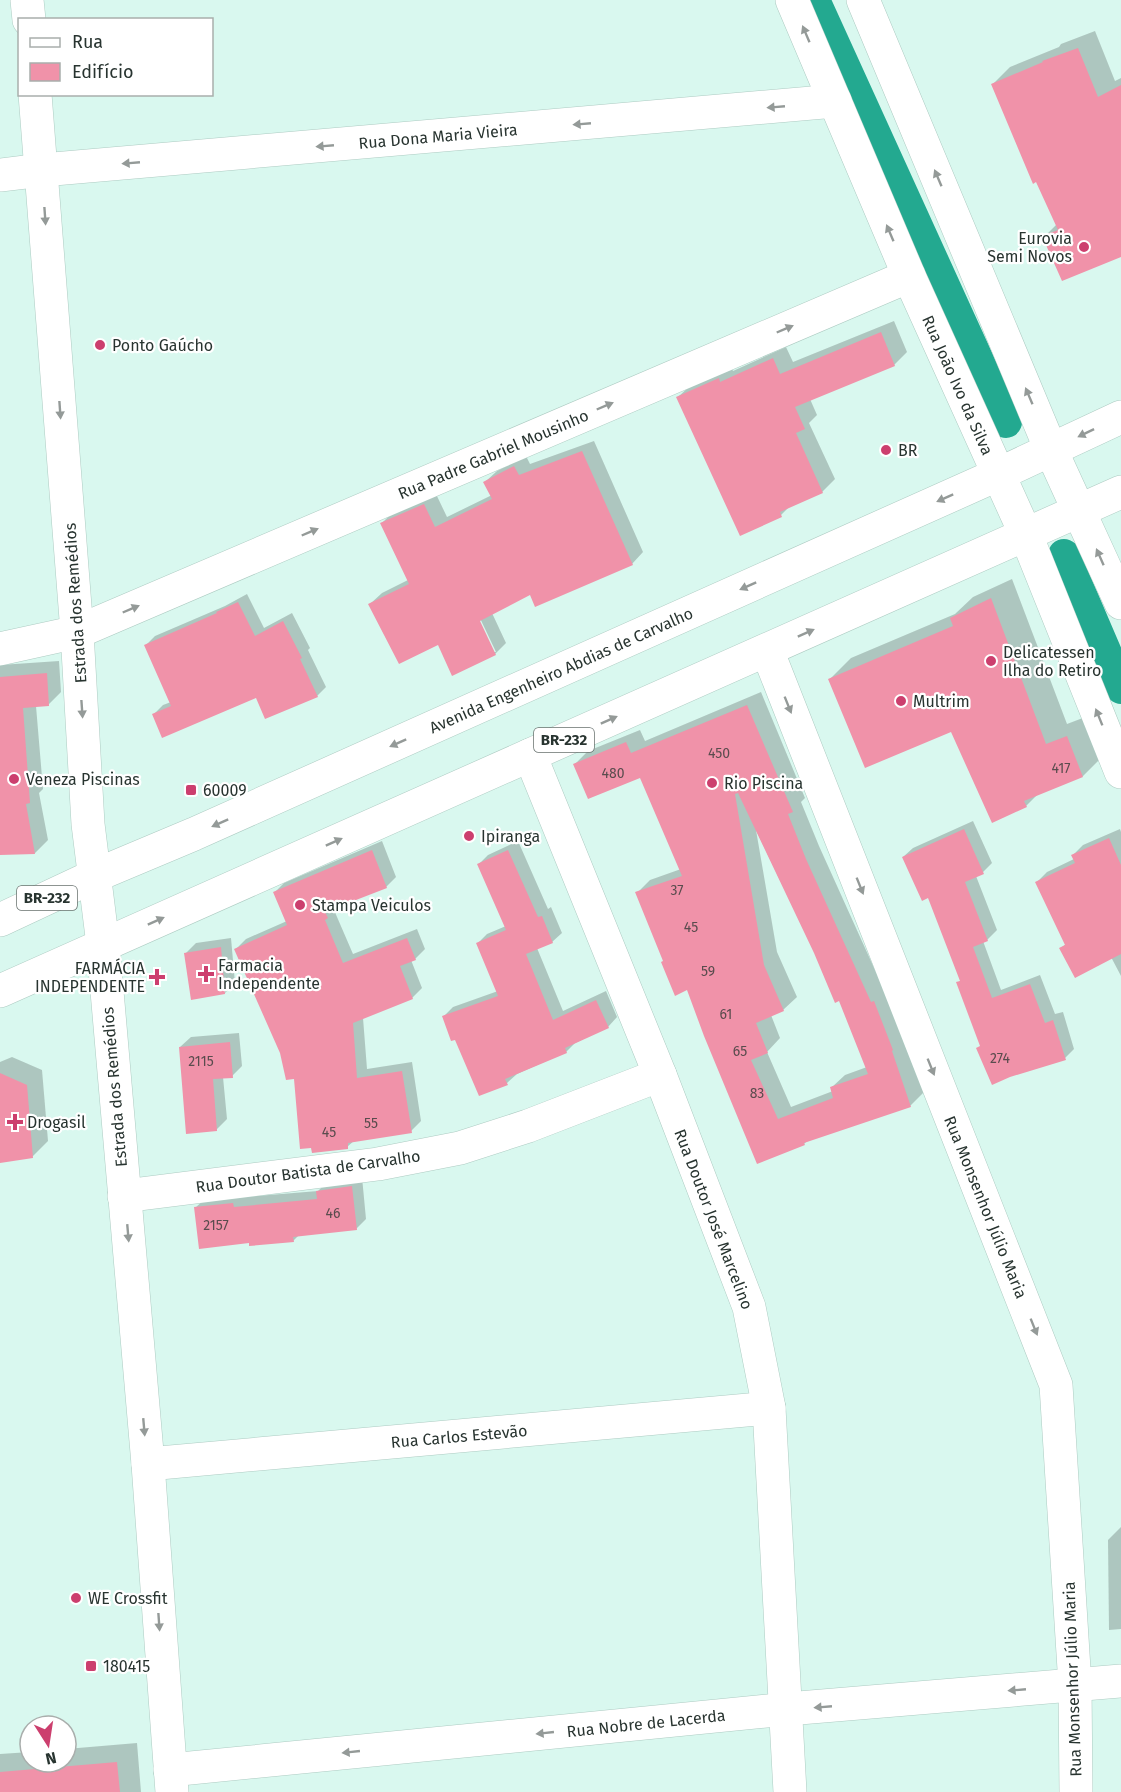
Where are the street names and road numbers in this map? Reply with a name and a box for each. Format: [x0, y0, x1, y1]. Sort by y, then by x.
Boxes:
street label: Rua Dona Maria Vieira [358, 120, 518, 153]
street label: Rua João Ivo da Silva [918, 312, 997, 458]
street label: Rua Padre Gabriel Mousinho [395, 406, 591, 503]
street label: Estrada dos Remédios [60, 522, 91, 684]
street label: Avenida Engenheiro Abdias de Carvalho [426, 603, 696, 737]
road number: BR-232 [534, 728, 594, 752]
road number: BR-232 [17, 886, 77, 910]
street label: Estrada dos Remédios [98, 1006, 131, 1168]
street label: Rua Monsenhor Júlio Maria [940, 1113, 1031, 1301]
street label: Rua Doutor José Marcelino [670, 1126, 757, 1312]
street label: Rua Doutor Batista de Carvalho [194, 1146, 422, 1197]
street label: Rua Carlos Estevão [390, 1421, 528, 1452]
street label: Rua Monsenhor Júlio Maria [1060, 1581, 1085, 1777]
street label: Rua Nobre de Lacerda [566, 1706, 726, 1741]

